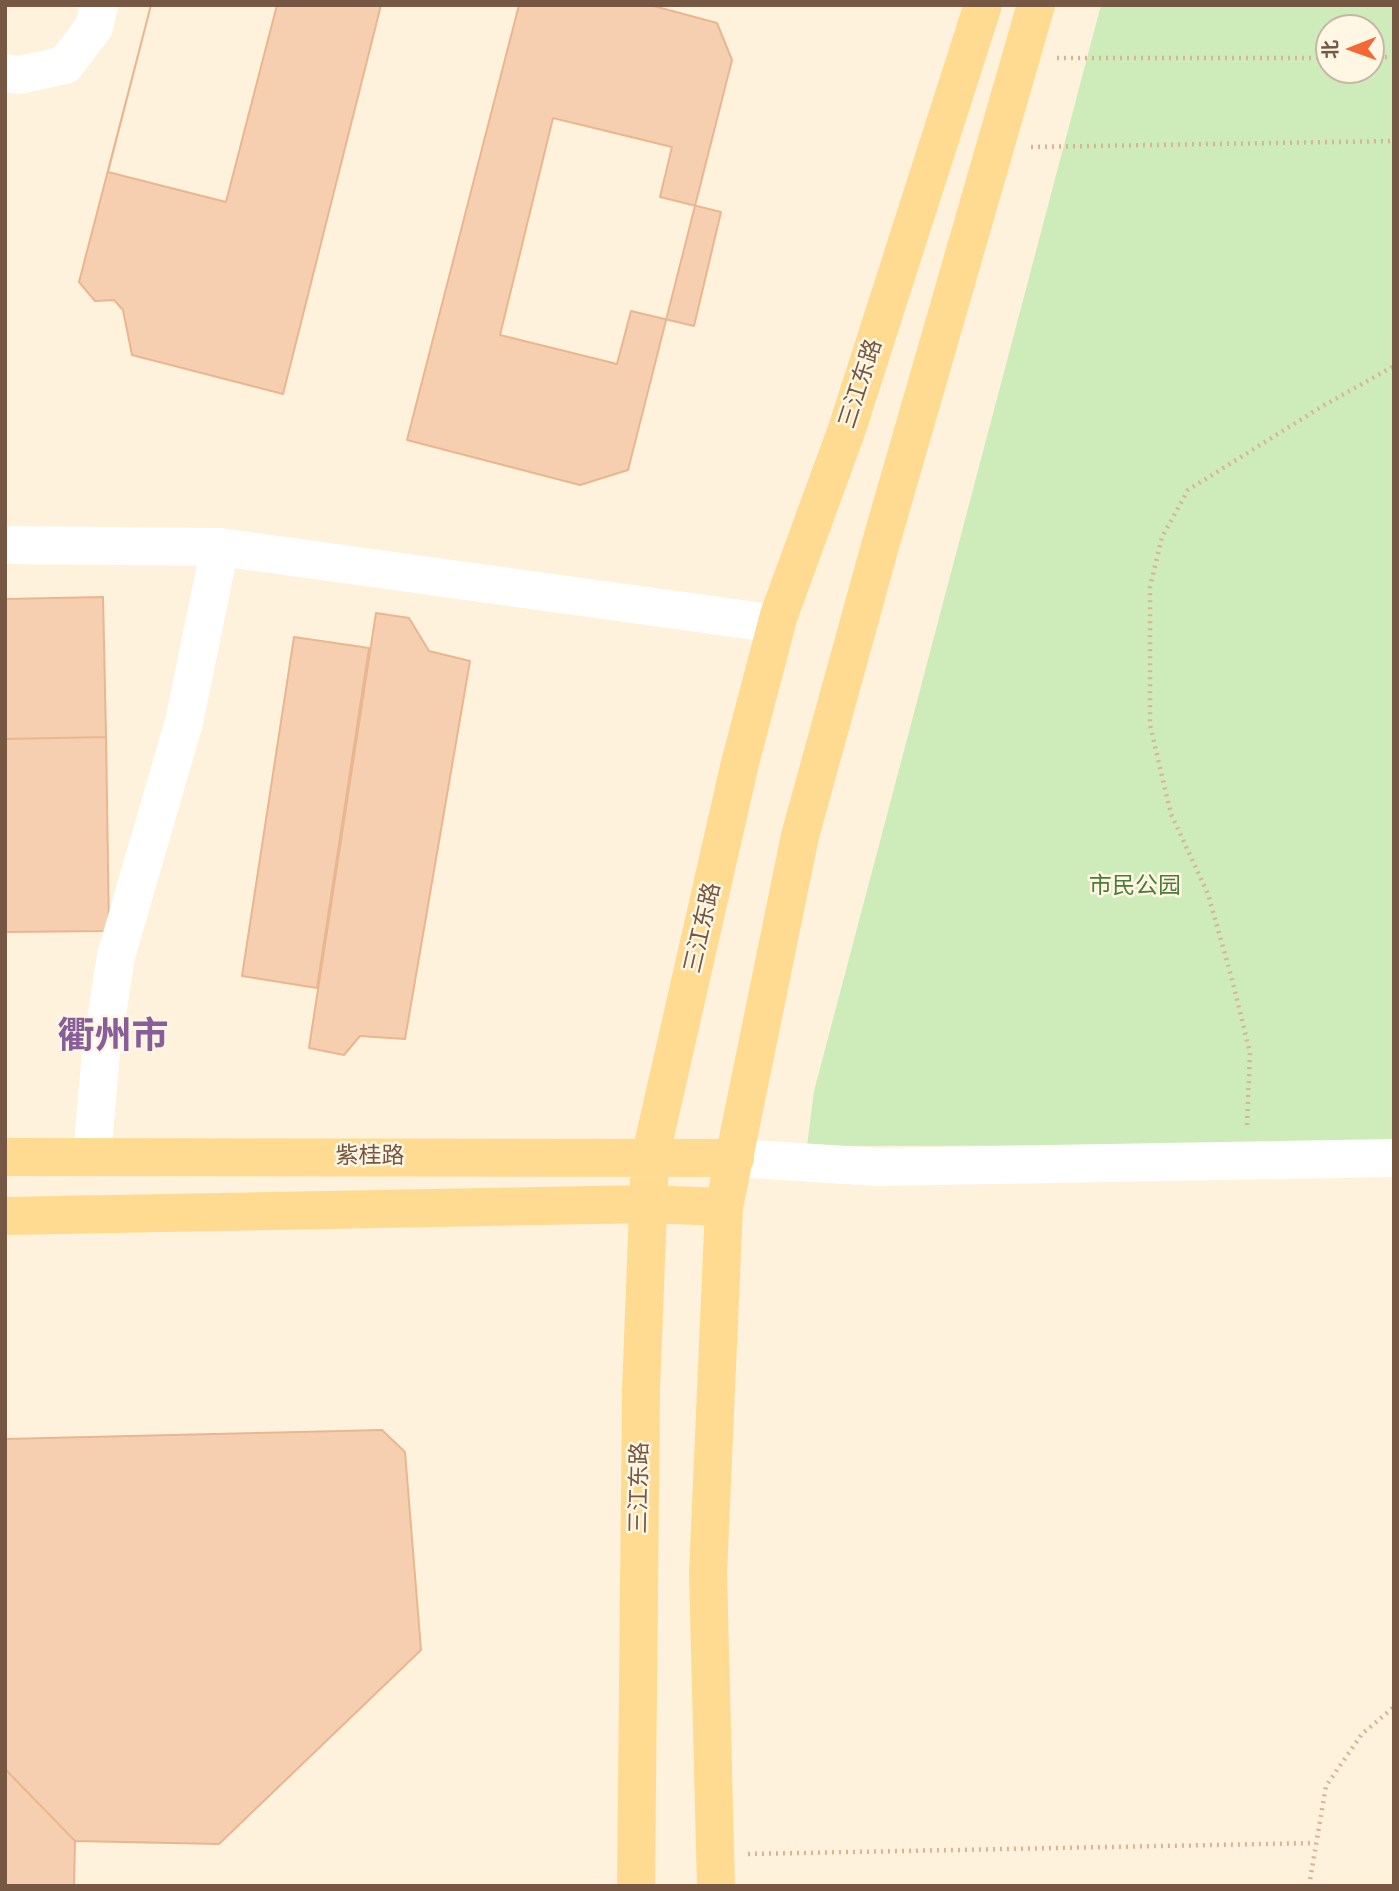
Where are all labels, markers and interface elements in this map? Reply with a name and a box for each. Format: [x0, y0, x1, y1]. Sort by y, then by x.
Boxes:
north arrow [1315, 14, 1385, 84]
text: 北 [1319, 40, 1342, 59]
street label: 三江东路 [834, 336, 888, 432]
park label: 市民公园 [1089, 873, 1181, 901]
street label: 三江东路 [679, 880, 727, 976]
district label: 衢州市 [58, 1016, 168, 1060]
street label: 紫桂路 [336, 1143, 404, 1171]
street label: 三江东路 [625, 1442, 655, 1534]

